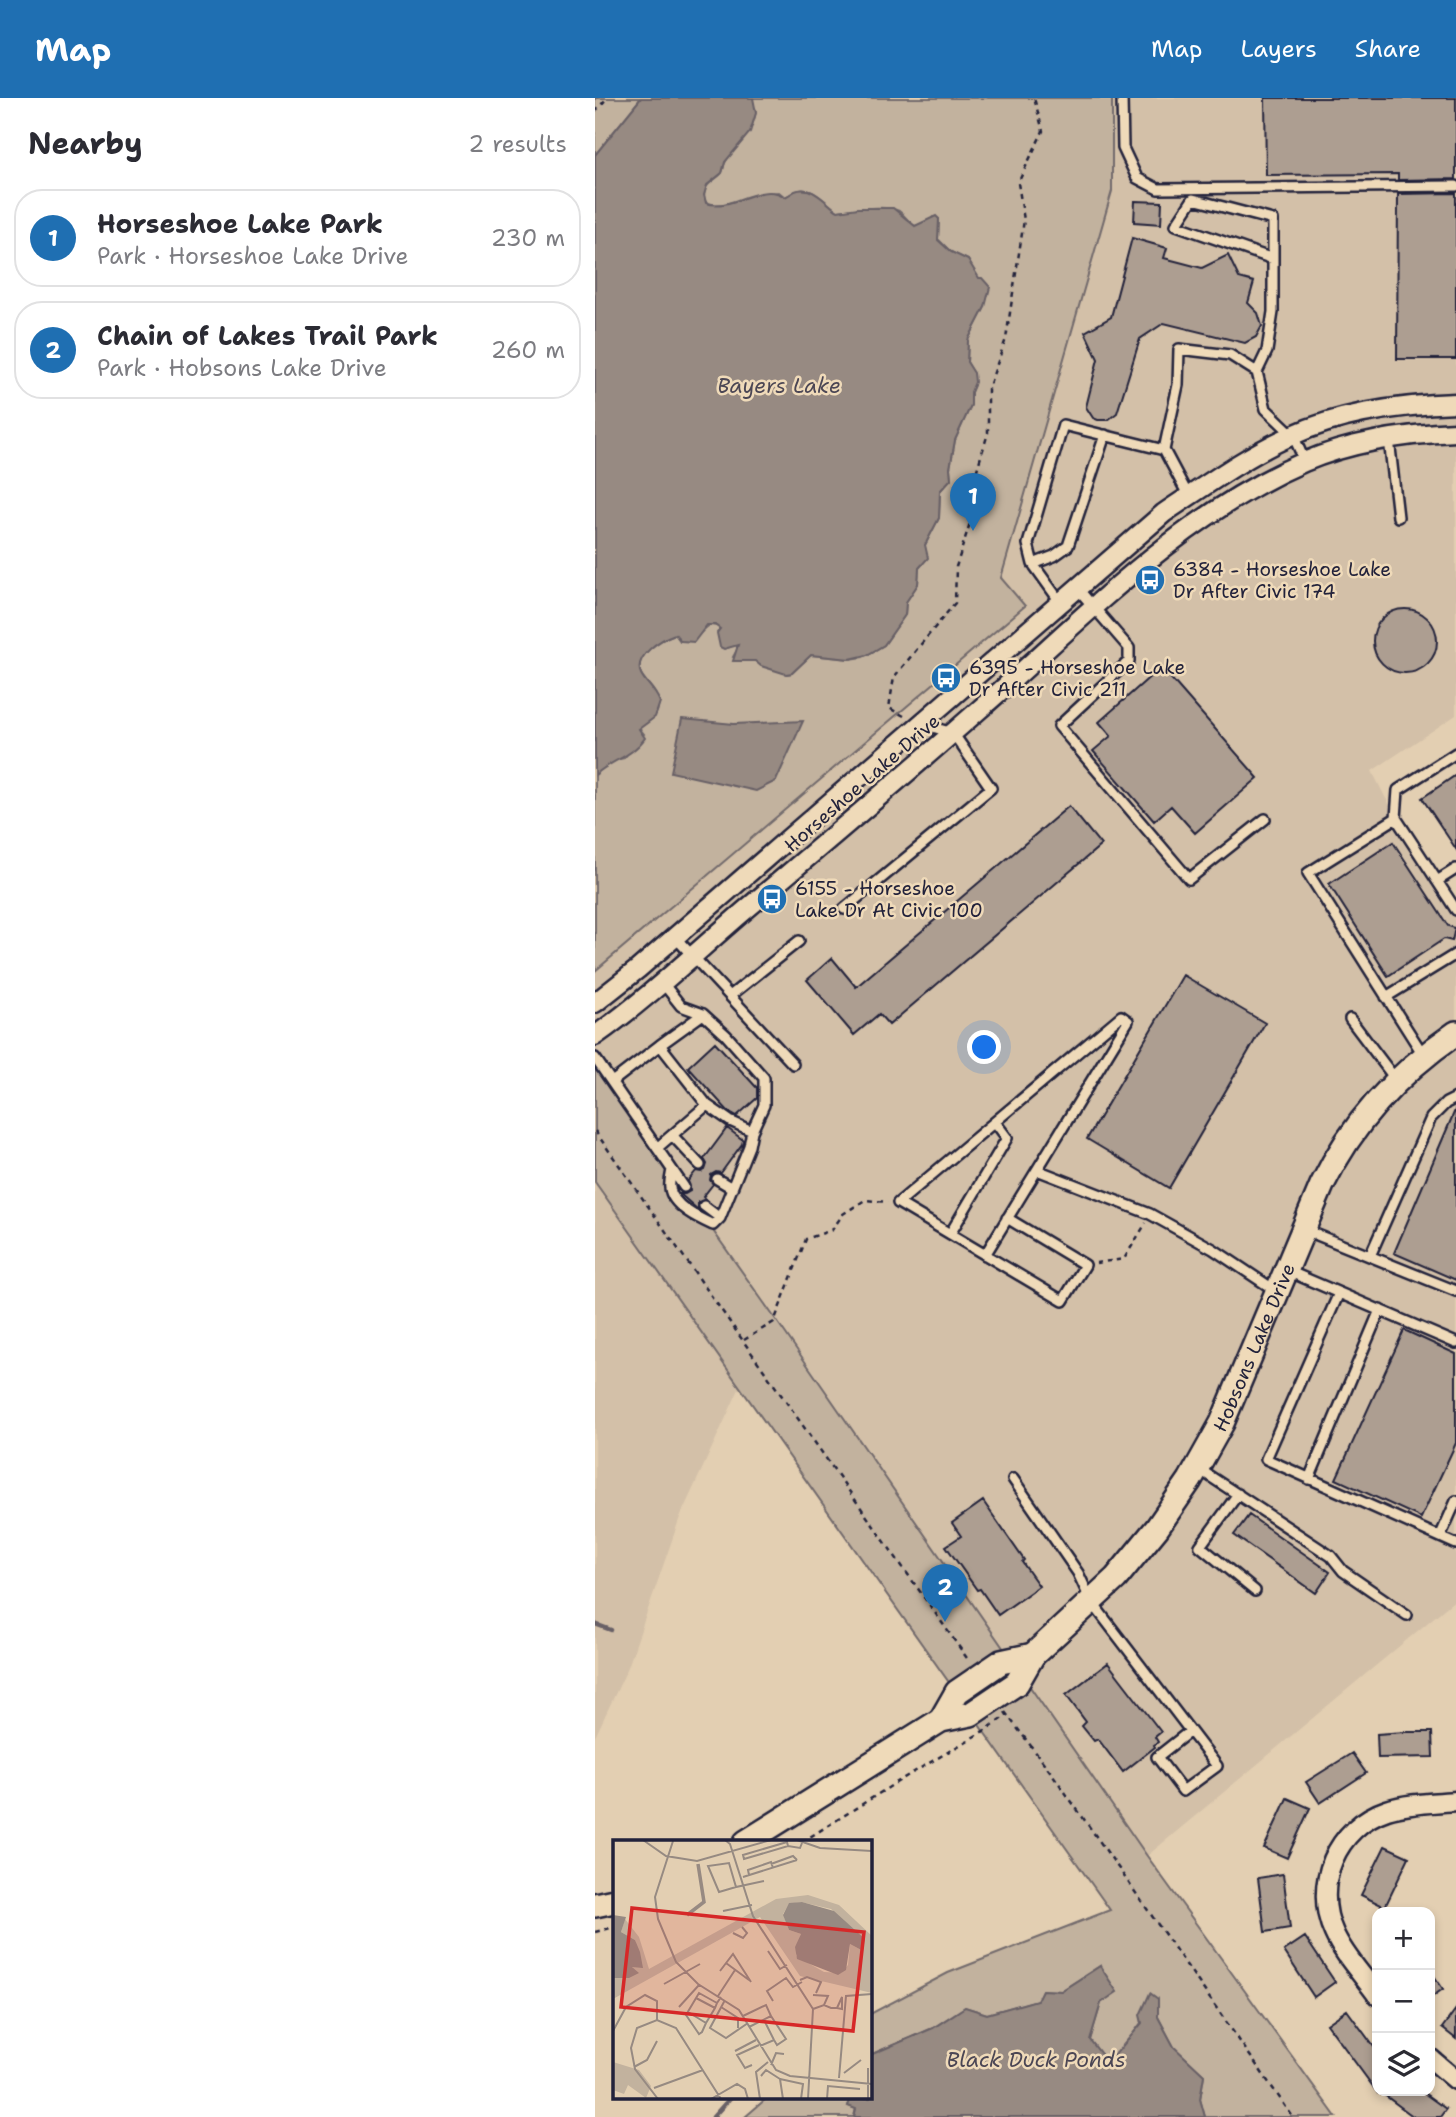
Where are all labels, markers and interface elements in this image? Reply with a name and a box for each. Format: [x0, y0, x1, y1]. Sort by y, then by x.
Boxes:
text: Map [35, 27, 111, 72]
text: Map [1151, 33, 1202, 65]
text: Layers [1240, 33, 1317, 65]
text: Share [1355, 33, 1421, 65]
text: Nearby [28, 123, 143, 164]
text: 2 results [468, 129, 567, 159]
text: Horseshoe Lake Park [97, 206, 383, 241]
text: 1 [48, 223, 58, 253]
text: 230 m [491, 223, 565, 253]
text: Park · Horseshoe Lake Drive [97, 241, 409, 271]
text: Chain of Lakes Trail Park [97, 318, 438, 353]
text: 2 [45, 335, 61, 365]
text: 260 m [491, 335, 565, 365]
text: Park · Hobsons Lake Drive [97, 353, 387, 383]
water label: Bayers Lake [717, 372, 841, 400]
pin: 1 [950, 473, 996, 531]
place label: 6384 - Horseshoe Lake Dr After Civic 174 [1173, 557, 1391, 604]
bus stop icon: 6384 - Horseshoe Lake Dr After Civic 174 [1133, 563, 1167, 597]
place label: 6395 - Horseshoe Lake Dr After Civic 211 [969, 655, 1185, 702]
bus stop icon: 6395 - Horseshoe Lake Dr After Civic 211 [929, 661, 963, 695]
street label: Horseshoe Lake Drive [779, 709, 945, 857]
place label: 6155 - Horseshoe Lake Dr At Civic 100 [795, 876, 983, 923]
bus stop icon: 6155 - Horseshoe Lake Dr At Civic 100 [755, 882, 789, 916]
your location [967, 1030, 1001, 1064]
street label: Hobsons Lake Drive [1207, 1259, 1300, 1436]
pin: 2 [922, 1564, 968, 1622]
inset map [613, 1840, 871, 2100]
map controls [1372, 1907, 1435, 2096]
button: + [1372, 1907, 1435, 1970]
button: − [1372, 1970, 1435, 2033]
button: layers [1372, 2033, 1435, 2096]
water label: Black Duck Ponds [946, 2046, 1126, 2074]

